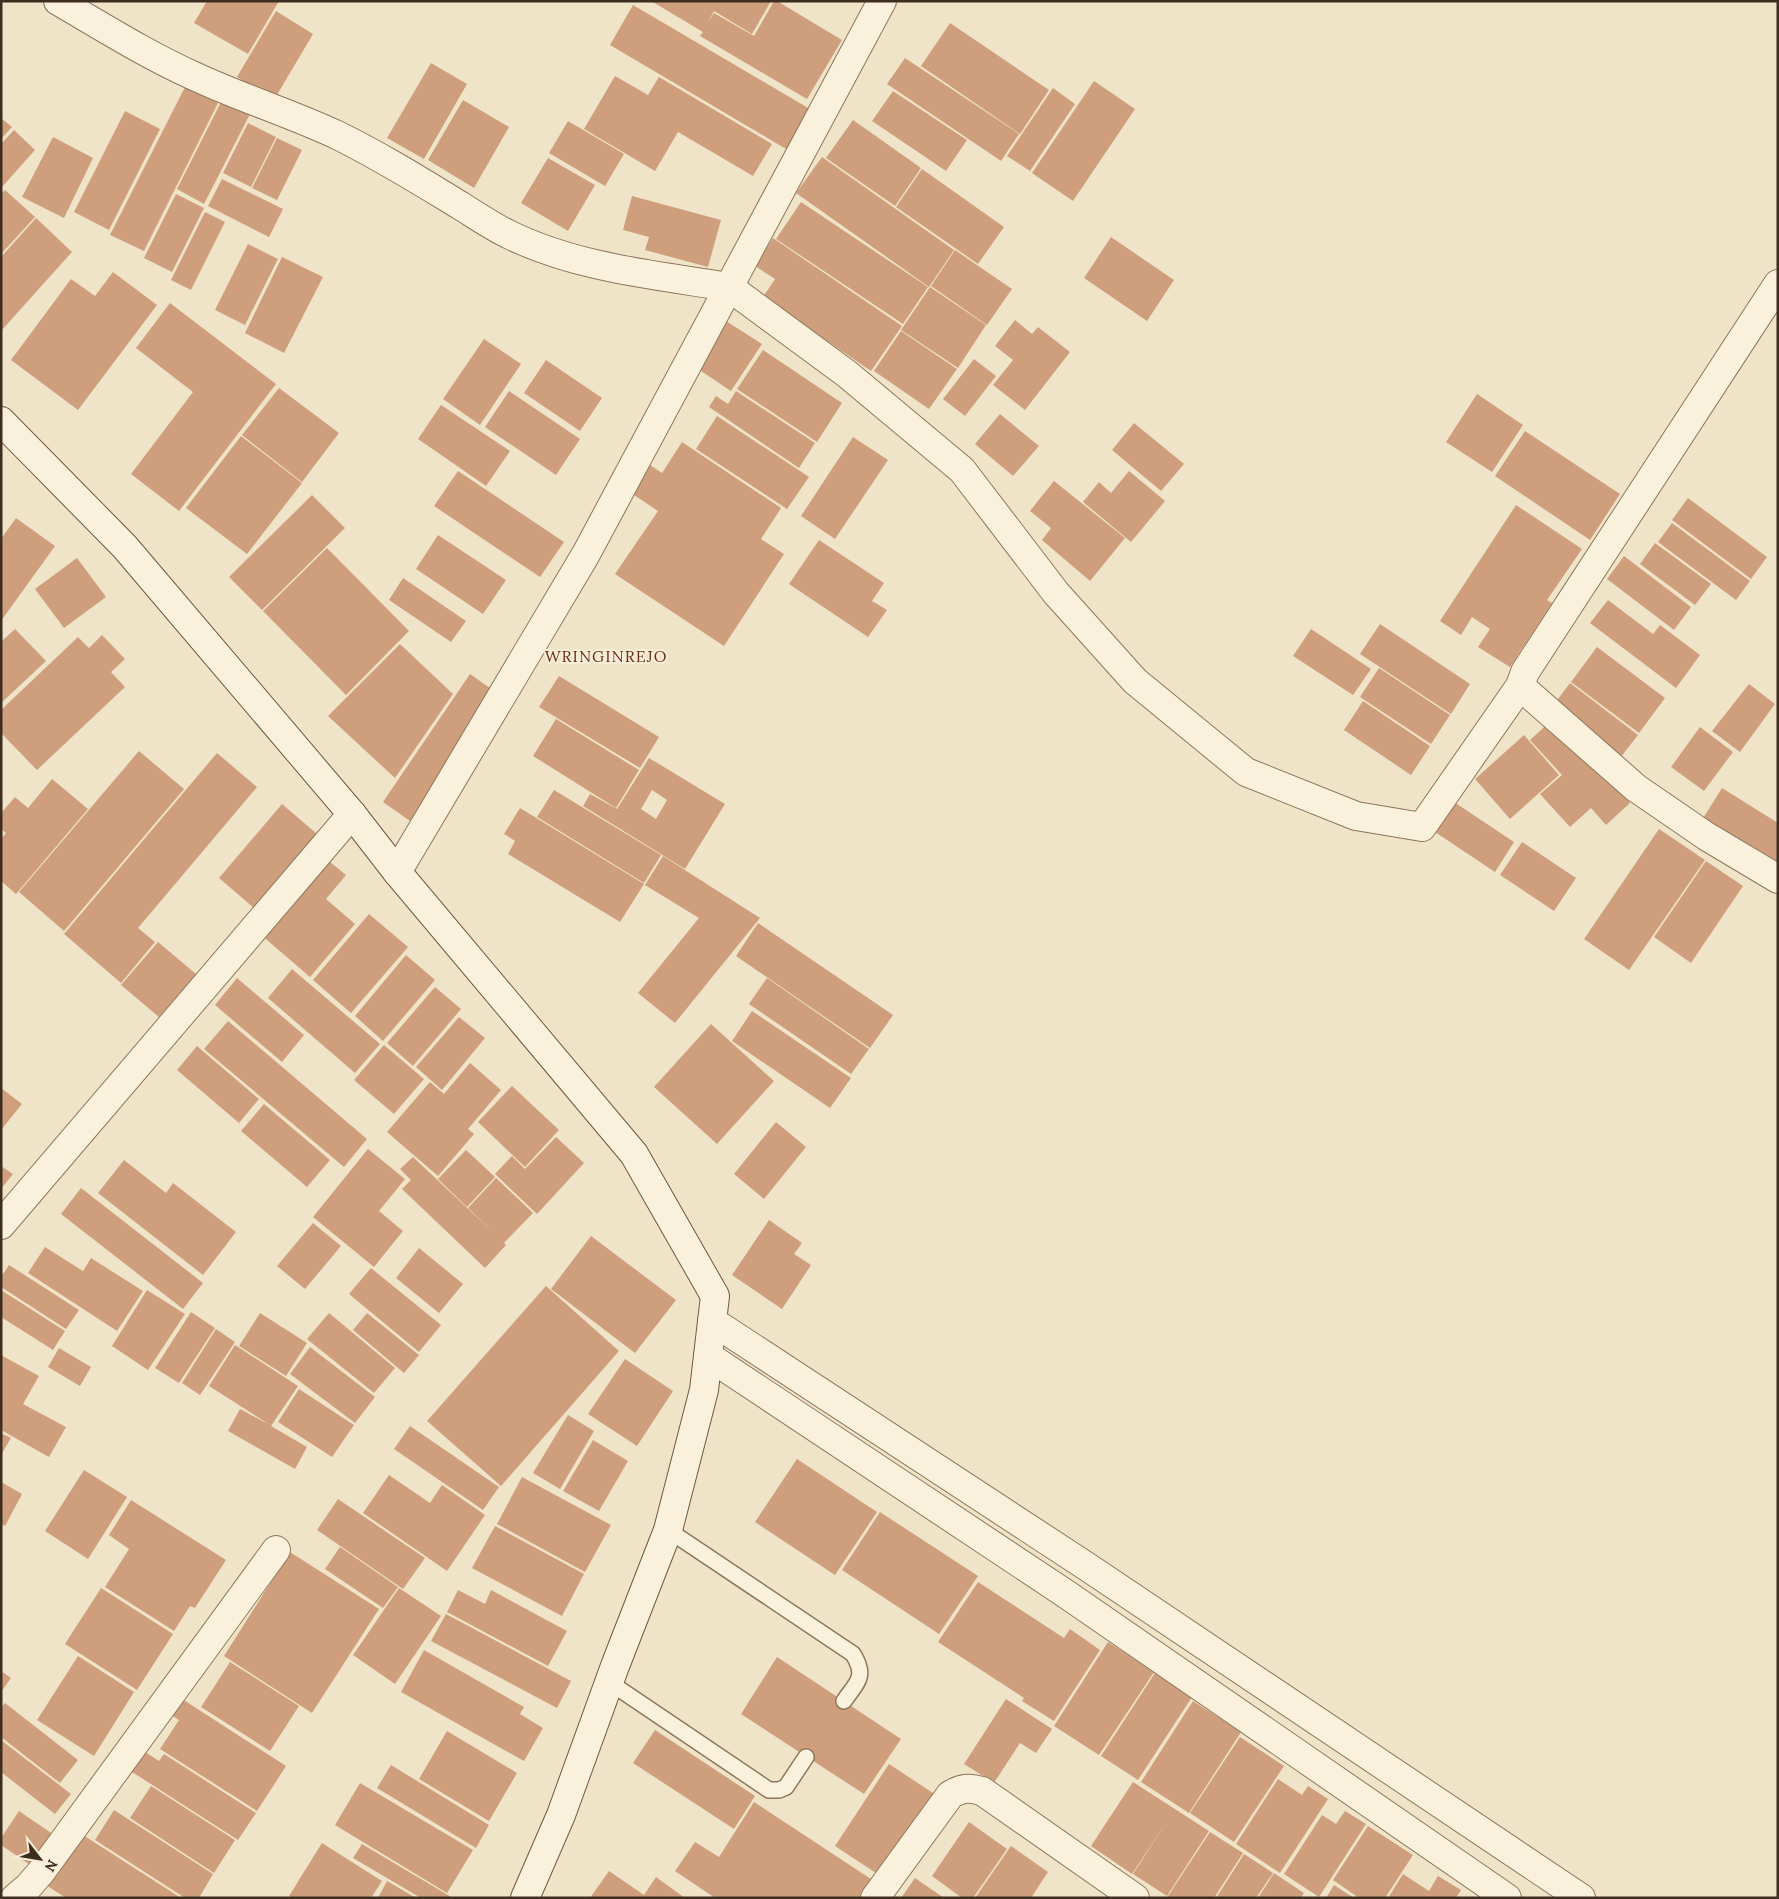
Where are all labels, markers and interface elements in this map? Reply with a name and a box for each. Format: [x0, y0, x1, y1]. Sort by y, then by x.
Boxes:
district label: WRINGINREJO [545, 646, 667, 666]
north arrow [15, 1834, 65, 1884]
text: N [41, 1856, 62, 1875]

